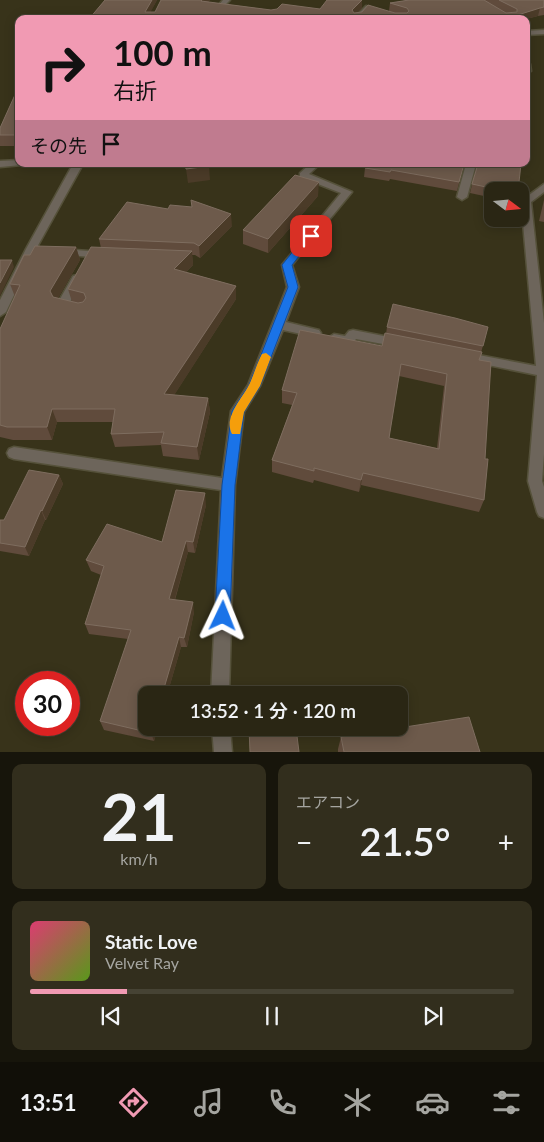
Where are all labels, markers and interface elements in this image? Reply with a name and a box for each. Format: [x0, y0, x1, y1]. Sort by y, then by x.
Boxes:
text: 100 m [113, 31, 212, 73]
icon: right [30, 35, 95, 100]
text: 右折 [113, 77, 157, 104]
icon: arrive [97, 130, 125, 158]
text: その先 [30, 134, 87, 157]
north arrow [484, 182, 529, 228]
map controls [484, 182, 529, 227]
pin [290, 215, 332, 257]
icon: arrive [297, 222, 325, 250]
position arrow [196, 589, 248, 641]
speed limit sign: 30 [15, 671, 80, 736]
text: 13:52 · 1 分 · 120 m [190, 699, 356, 722]
text: 21 [101, 777, 177, 855]
text: エアコン [296, 792, 360, 811]
text: 21.5° [360, 818, 450, 864]
text: − [296, 825, 312, 859]
text: + [498, 825, 514, 859]
text: km/h [120, 849, 158, 868]
text: Static Love [105, 930, 197, 953]
text: Velvet Ray [105, 953, 179, 972]
icon: previous [97, 1002, 125, 1030]
icon: pause [258, 1002, 286, 1030]
icon: next [419, 1002, 447, 1030]
icon: directions [116, 1085, 151, 1120]
icon: music [191, 1085, 226, 1120]
icon: phone [265, 1085, 300, 1120]
icon: climate [340, 1085, 375, 1120]
icon: car [415, 1085, 450, 1120]
icon: filters [489, 1085, 524, 1120]
text: 13:51 [20, 1089, 77, 1116]

